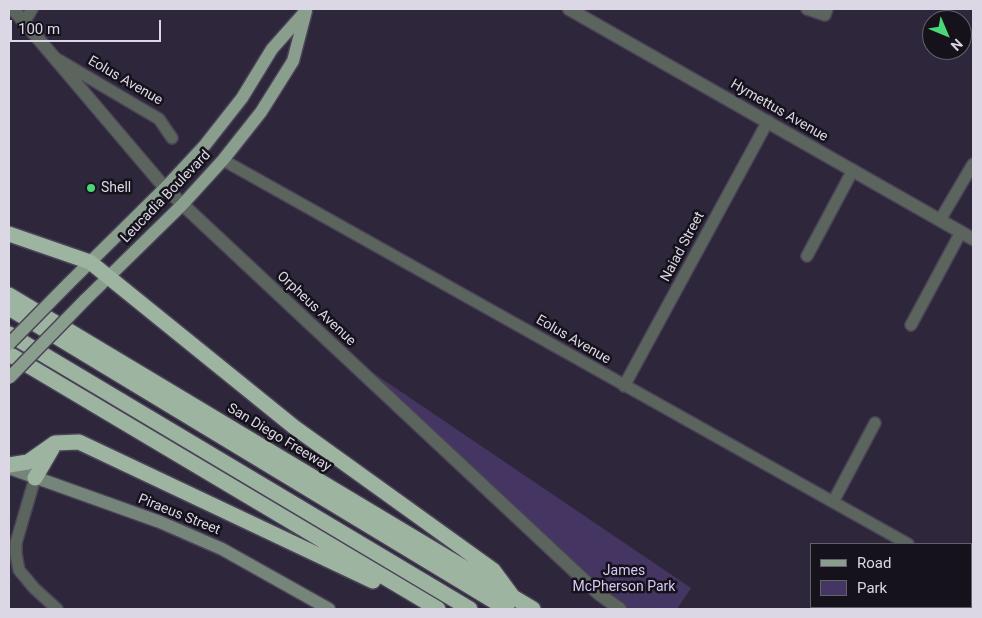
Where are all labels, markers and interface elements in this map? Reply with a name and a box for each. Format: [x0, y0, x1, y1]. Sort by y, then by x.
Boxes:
scale bar [12, 10, 164, 42]
north arrow [922, 10, 972, 60]
text: 100 m [18, 20, 60, 38]
text: N [948, 36, 966, 54]
street label: Eolus Avenue [85, 53, 165, 109]
street label: Hymettus Avenue [727, 76, 831, 146]
street label: Leucadia Boulevard [118, 147, 214, 247]
place label: Shell [101, 180, 131, 196]
marker: Shell [85, 182, 97, 194]
street label: Naiad Street [658, 209, 708, 285]
street label: Orpheus Avenue [273, 268, 359, 350]
street label: Eolus Avenue [533, 312, 613, 368]
street label: San Diego Freeway [224, 400, 334, 476]
street label: Piraeus Street [135, 491, 223, 539]
legend [810, 543, 972, 608]
text: Road [857, 554, 891, 572]
park label: James McPherson Park [573, 563, 675, 596]
text: Park [857, 579, 887, 597]

